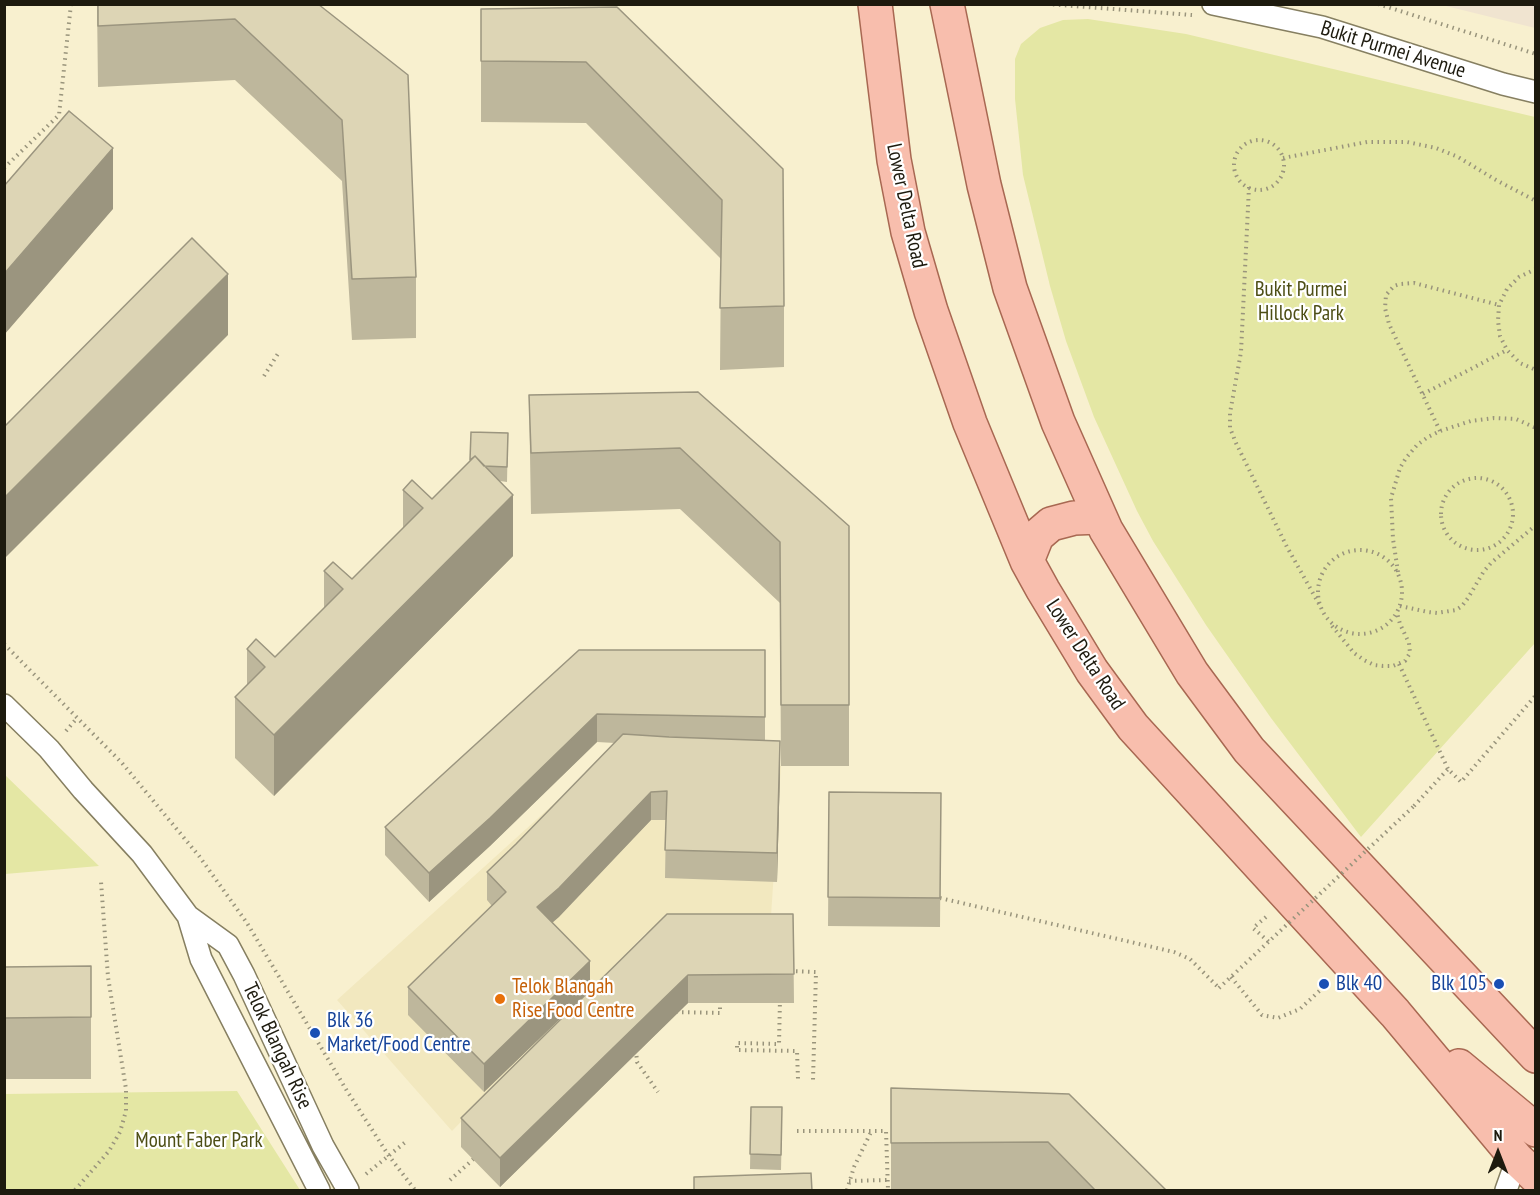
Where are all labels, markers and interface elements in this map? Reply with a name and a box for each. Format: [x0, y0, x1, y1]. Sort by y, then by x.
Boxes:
street label: Bukit Purmei Avenue [1318, 16, 1468, 84]
street label: Lower Delta Road [880, 141, 932, 271]
park label: Bukit Purmei Hillock Park [1255, 277, 1347, 327]
street label: Lower Delta Road [1040, 595, 1130, 715]
place label: Blk 40 [1336, 971, 1382, 997]
place label: Blk 105 [1431, 971, 1487, 997]
place label: Telok Blangah Rise Food Centre [512, 974, 634, 1024]
marker: Blk 40 [1317, 977, 1331, 991]
marker: Blk 105 [1492, 977, 1506, 991]
street label: Telok Blangah Rise [237, 979, 317, 1113]
marker: Telok Blangah Rise Food Centre [493, 992, 507, 1006]
place label: Blk 36 Market/Food Centre [327, 1008, 471, 1058]
marker: Blk 36 Market/Food Centre [308, 1026, 322, 1040]
north arrow [1468, 1123, 1528, 1183]
text: N [1494, 1125, 1502, 1145]
park label: Mount Faber Park [135, 1128, 263, 1154]

